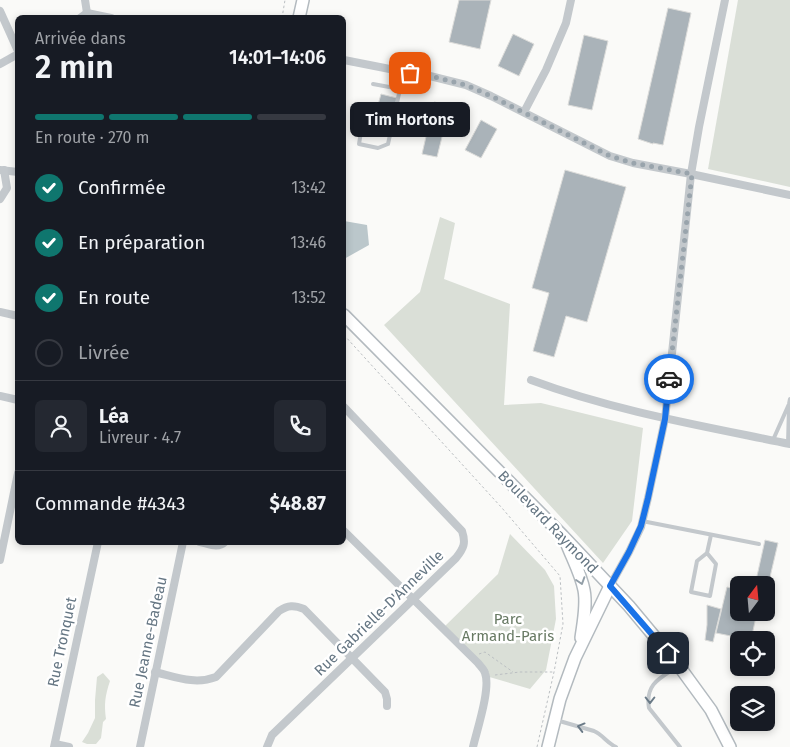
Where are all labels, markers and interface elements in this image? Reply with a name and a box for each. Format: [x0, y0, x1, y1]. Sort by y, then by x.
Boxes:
text: Arrivée dans [35, 29, 126, 48]
text: 14:01–14:06 [229, 46, 326, 69]
text: 2 min [35, 48, 114, 86]
pin [389, 52, 431, 94]
icon: bag [396, 59, 424, 87]
callout: Tim Hortons [350, 103, 470, 138]
text: Tim Hortons [365, 110, 455, 129]
text: En route · 270 m [35, 128, 150, 147]
icon: check [35, 174, 63, 202]
text: Confirmée [78, 176, 166, 199]
text: 13:42 [291, 178, 326, 197]
icon: check [35, 229, 63, 257]
text: En préparation [78, 231, 205, 254]
text: 13:46 [290, 233, 326, 252]
icon: check [35, 284, 63, 312]
text: En route [78, 286, 150, 309]
text: 13:52 [291, 288, 326, 307]
text: Livrée [78, 341, 130, 364]
courier [644, 354, 694, 404]
icon: car [655, 365, 683, 393]
button: person [35, 400, 87, 452]
button: phone [274, 400, 326, 452]
text: Léa [99, 405, 129, 428]
text: Livreur · 4.7 [99, 428, 181, 447]
street label: Boulevard Raymond [494, 467, 602, 577]
text: Commande #4343 [35, 492, 185, 515]
text: $48.87 [270, 492, 326, 515]
street label: Rue Gabrielle-D'Anneville [311, 546, 447, 680]
street label: Rue Jeanne-Badeau [125, 575, 171, 709]
north arrow [730, 576, 775, 621]
map controls [730, 576, 775, 731]
one-way arrow [575, 577, 585, 585]
street label: Rue Tronquet [44, 595, 80, 689]
park label: Parc Armand-Paris [462, 610, 554, 645]
button: locate [730, 631, 775, 676]
pin [647, 632, 689, 674]
icon: home [654, 639, 682, 667]
button: layers [730, 686, 775, 731]
one-way arrow [645, 696, 655, 704]
one-way arrow [576, 722, 585, 733]

